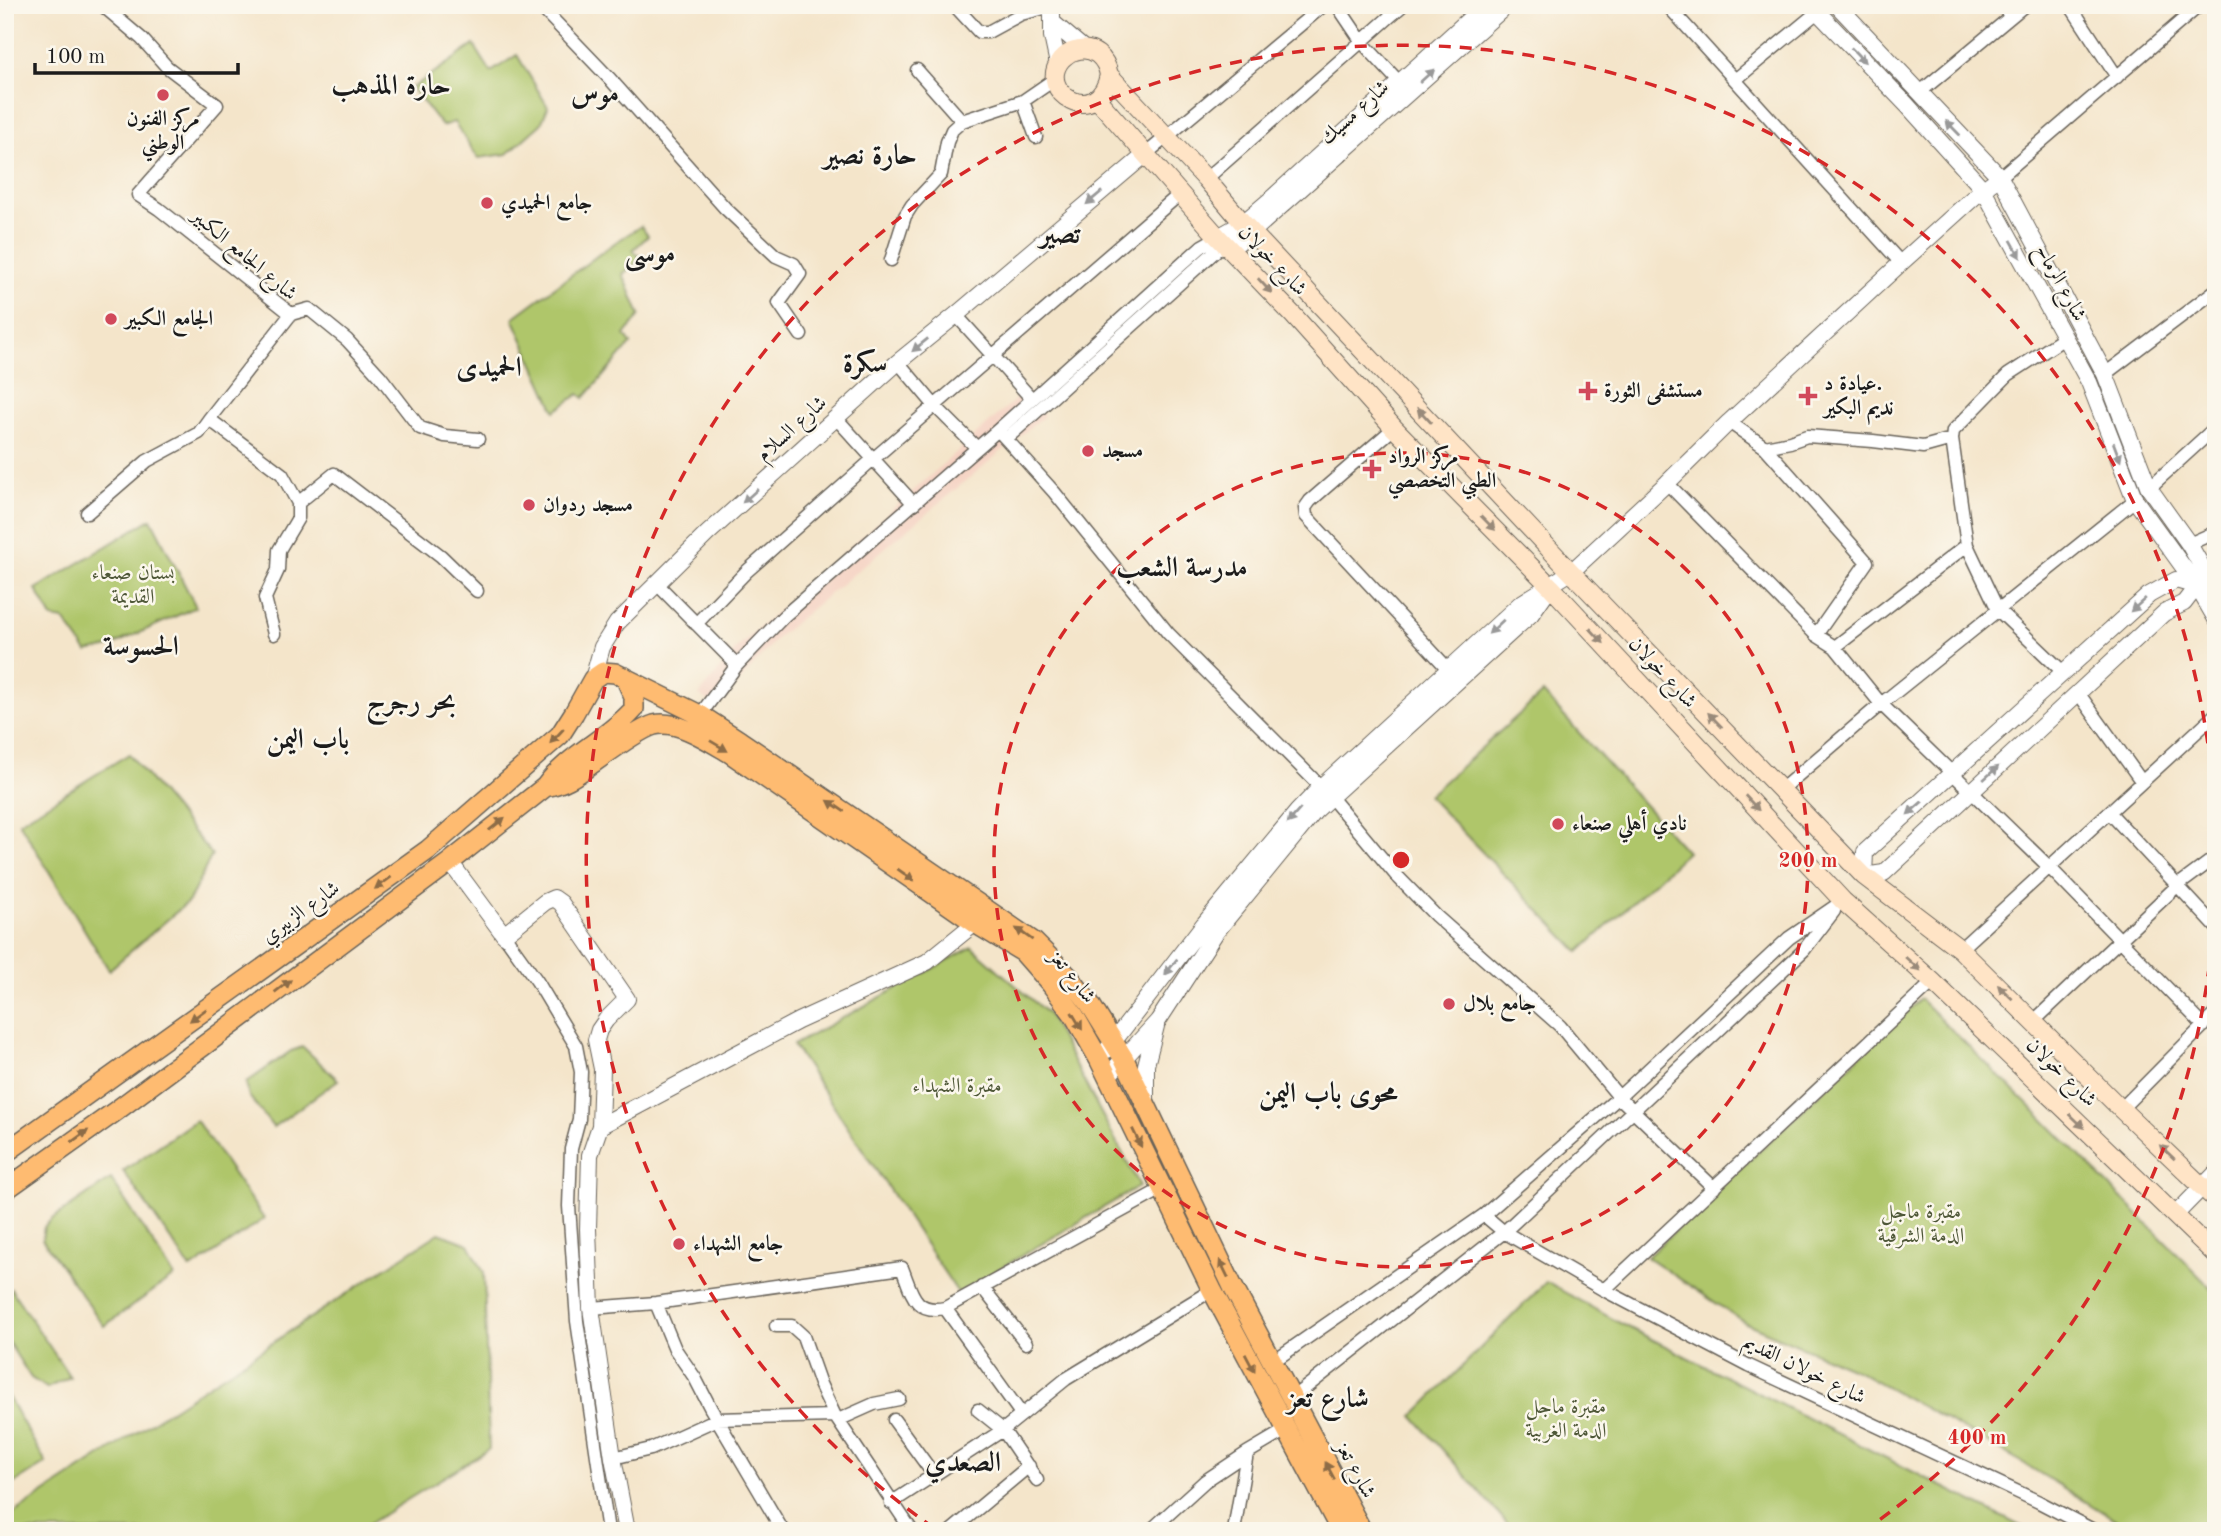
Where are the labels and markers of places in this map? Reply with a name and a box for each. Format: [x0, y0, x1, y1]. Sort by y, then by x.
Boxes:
marker: مركز الفنون الوطني [155, 87, 171, 103]
place label: مركز الفنون الوطني [126, 107, 200, 162]
place label: جامع الحميدي [501, 192, 592, 221]
marker: جامع الحميدي [479, 195, 495, 211]
place label: الجامع الكبير [123, 307, 213, 337]
marker: الجامع الكبير [103, 311, 119, 327]
place label: عيادة د. نديم البكير [1822, 373, 1894, 425]
marker: مستشفى الثورة [1578, 381, 1598, 401]
place label: مستشفى الثورة [1604, 381, 1703, 406]
marker: عيادة د. نديم البكير [1798, 386, 1818, 406]
place label: مسجد [1102, 441, 1143, 462]
marker: مسجد [1080, 443, 1096, 459]
place label: مركز الرواد الطبي التخصصي [1388, 445, 1496, 500]
marker: مركز الرواد الطبي التخصصي [1362, 459, 1382, 479]
place label: مسجد ردوان [543, 495, 633, 517]
marker: مسجد ردوان [521, 497, 537, 513]
place label: نادي أهلي صنعاء [1572, 809, 1687, 843]
marker: نادي أهلي صنعاء [1550, 816, 1566, 832]
centre of rings [1389, 848, 1413, 872]
place label: جامع بلال [1463, 993, 1536, 1022]
marker: جامع بلال [1441, 996, 1457, 1012]
place label: جامع الشهداء [693, 1233, 784, 1262]
marker: جامع الشهداء [671, 1236, 687, 1252]

